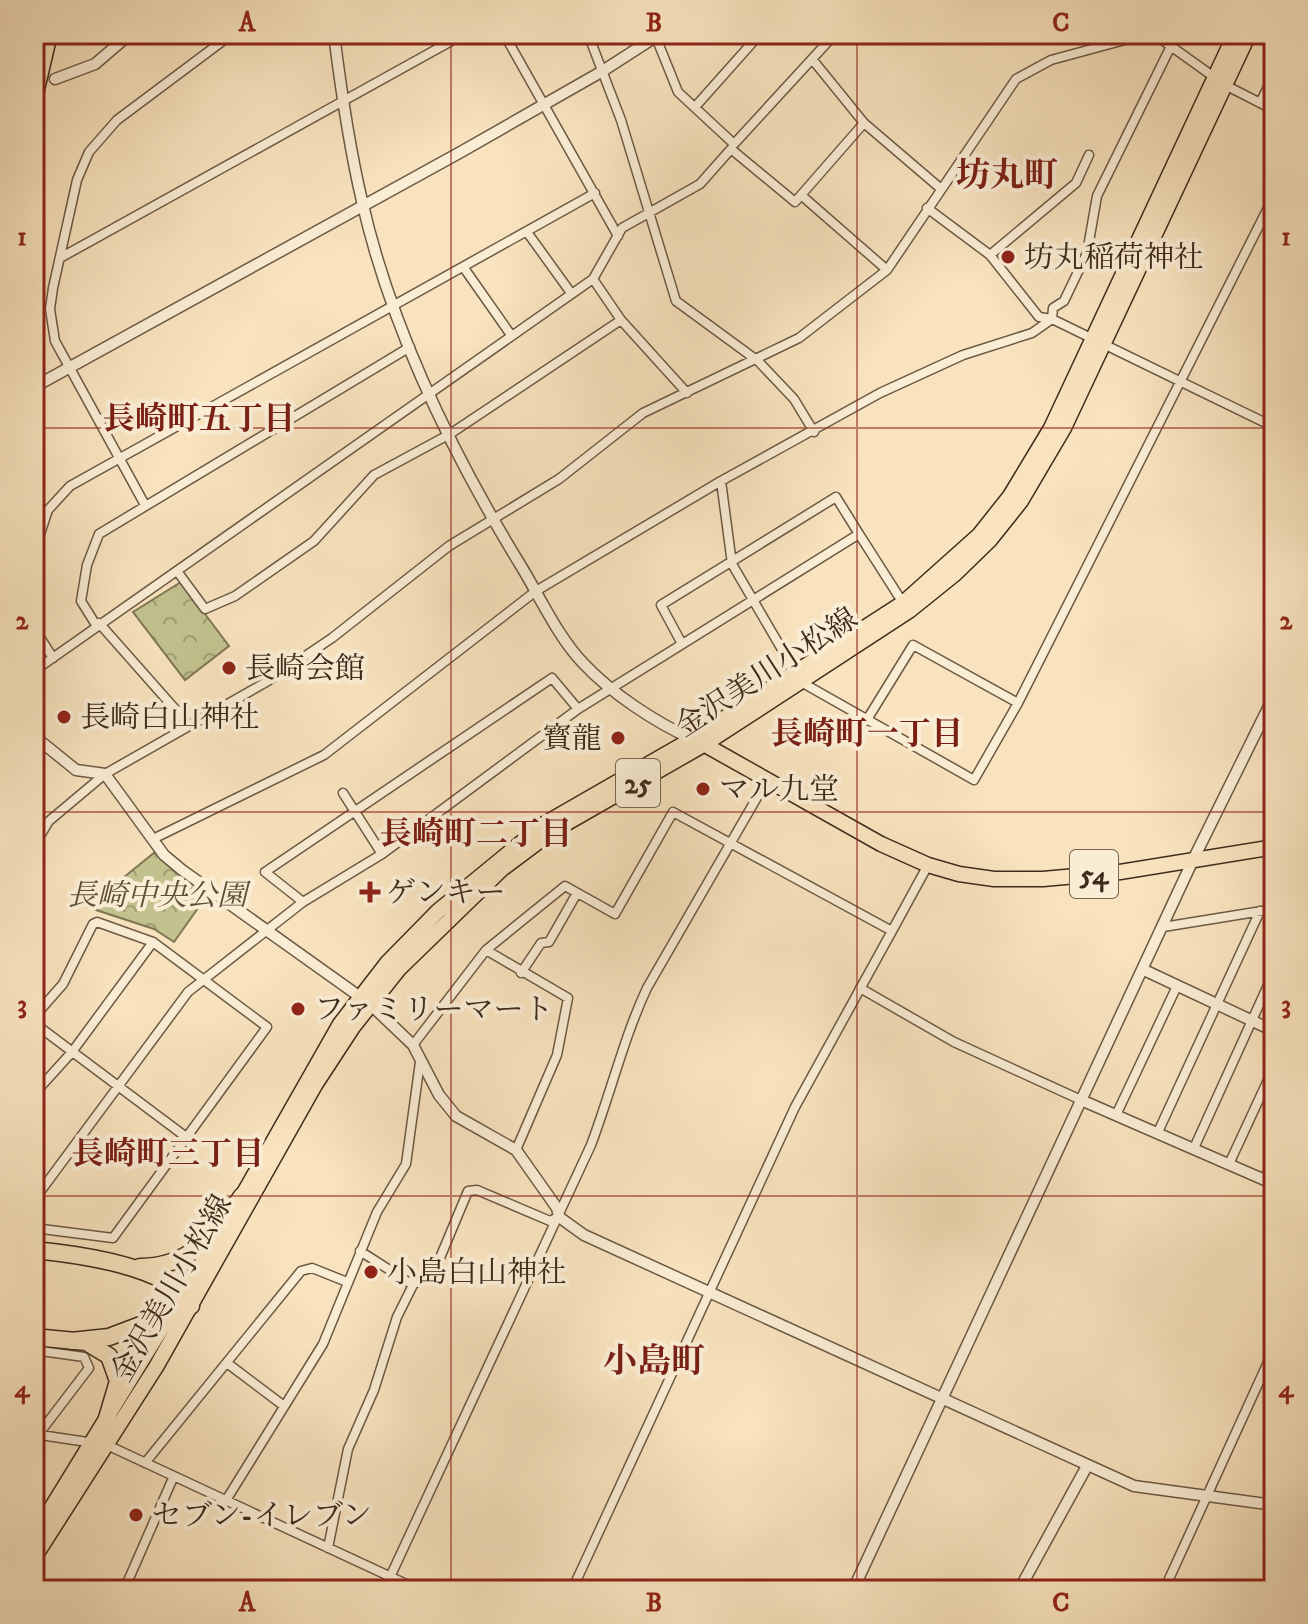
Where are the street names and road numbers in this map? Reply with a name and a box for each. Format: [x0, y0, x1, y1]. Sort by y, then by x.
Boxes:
street label: 金沢美川小松線 [669, 601, 865, 746]
road number: 25 [616, 759, 660, 807]
road number: 54 [1070, 850, 1118, 898]
street label: 金沢美川小松線 [104, 1189, 241, 1389]

